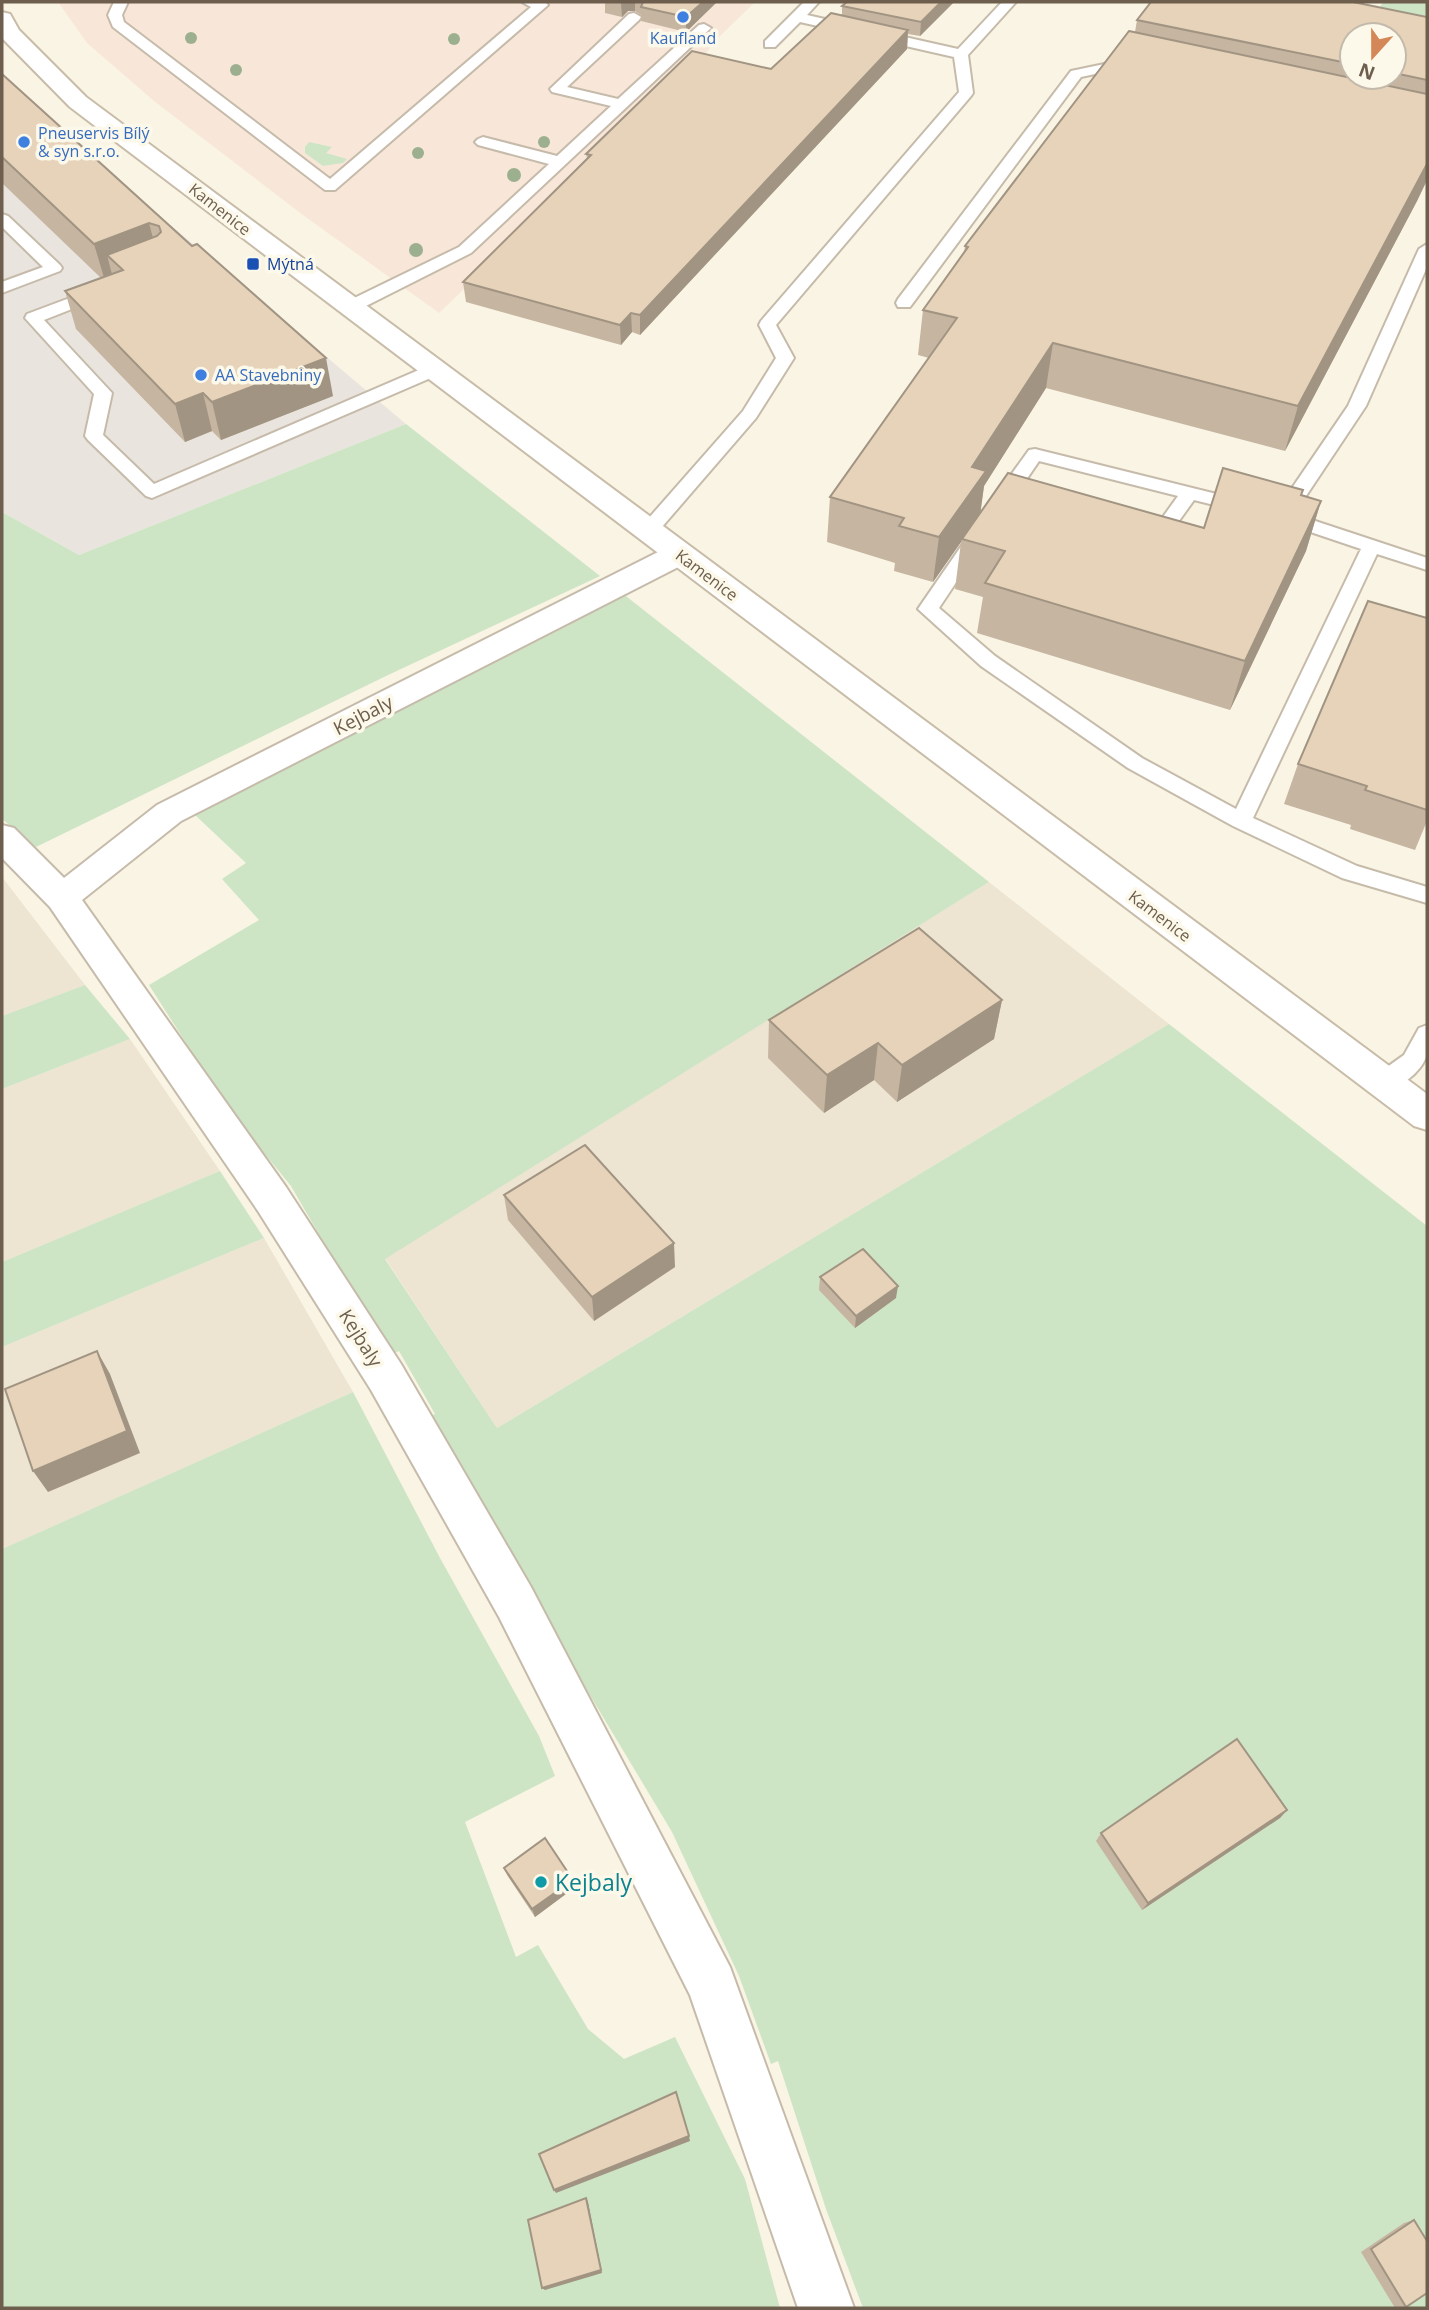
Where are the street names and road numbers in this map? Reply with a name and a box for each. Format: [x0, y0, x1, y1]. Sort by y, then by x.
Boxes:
street label: Kamenice [184, 178, 256, 240]
street label: Kamenice [671, 544, 743, 606]
street label: Kejbaly [329, 689, 398, 741]
street label: Kamenice [1124, 885, 1196, 947]
street label: Kejbaly [333, 1304, 389, 1372]

